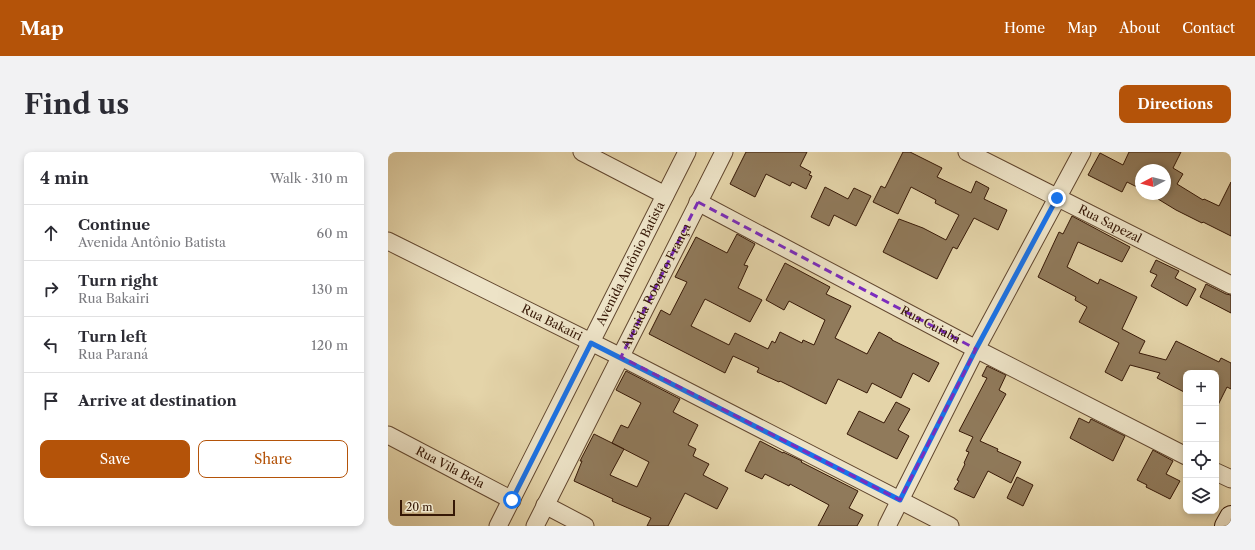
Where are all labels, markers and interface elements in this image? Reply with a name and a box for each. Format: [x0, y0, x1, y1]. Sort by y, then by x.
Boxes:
text: Map [20, 17, 64, 40]
text: Home [1004, 19, 1045, 37]
text: Map [1067, 19, 1097, 37]
text: About [1119, 19, 1160, 37]
text: Contact [1182, 19, 1235, 37]
button: Directions [1119, 85, 1231, 123]
text: Find us [24, 87, 129, 121]
north arrow [1135, 164, 1171, 200]
text: 4 min [40, 168, 89, 188]
text: Walk · 310 m [270, 170, 348, 186]
route end [1048, 189, 1066, 207]
street label: Avenida Antônio Batista [592, 198, 668, 329]
street label: Rua Sapezal [1076, 201, 1145, 246]
text: Continue [78, 215, 150, 234]
street label: Avenida Roberto França [618, 220, 694, 352]
icon: ahead [40, 222, 62, 244]
text: 60 m [317, 225, 348, 241]
text: Avenida Antônio Batista [78, 234, 226, 250]
text: Turn right [78, 271, 158, 290]
icon: right [40, 278, 62, 300]
text: 130 m [312, 281, 348, 297]
text: Rua Bakairi [78, 290, 149, 306]
street label: Rua Bakairi [519, 301, 585, 344]
street label: Rua Cuiabá [898, 302, 964, 347]
text: Turn left [78, 327, 147, 346]
icon: left [40, 334, 62, 356]
text: 120 m [311, 337, 348, 353]
text: Rua Paraná [78, 346, 148, 362]
map controls [1183, 370, 1219, 514]
button: + [1183, 370, 1219, 406]
icon: arrive [40, 390, 62, 412]
text: Arrive at destination [78, 391, 237, 410]
button: − [1183, 406, 1219, 442]
button: Save [40, 440, 190, 478]
button: Share [198, 440, 348, 478]
button: locate [1183, 442, 1219, 478]
street label: Rua Vila Bela [413, 443, 488, 492]
button: layers [1183, 478, 1219, 514]
route start [503, 491, 521, 509]
scale bar [400, 498, 455, 517]
text: 20 m [406, 500, 432, 514]

